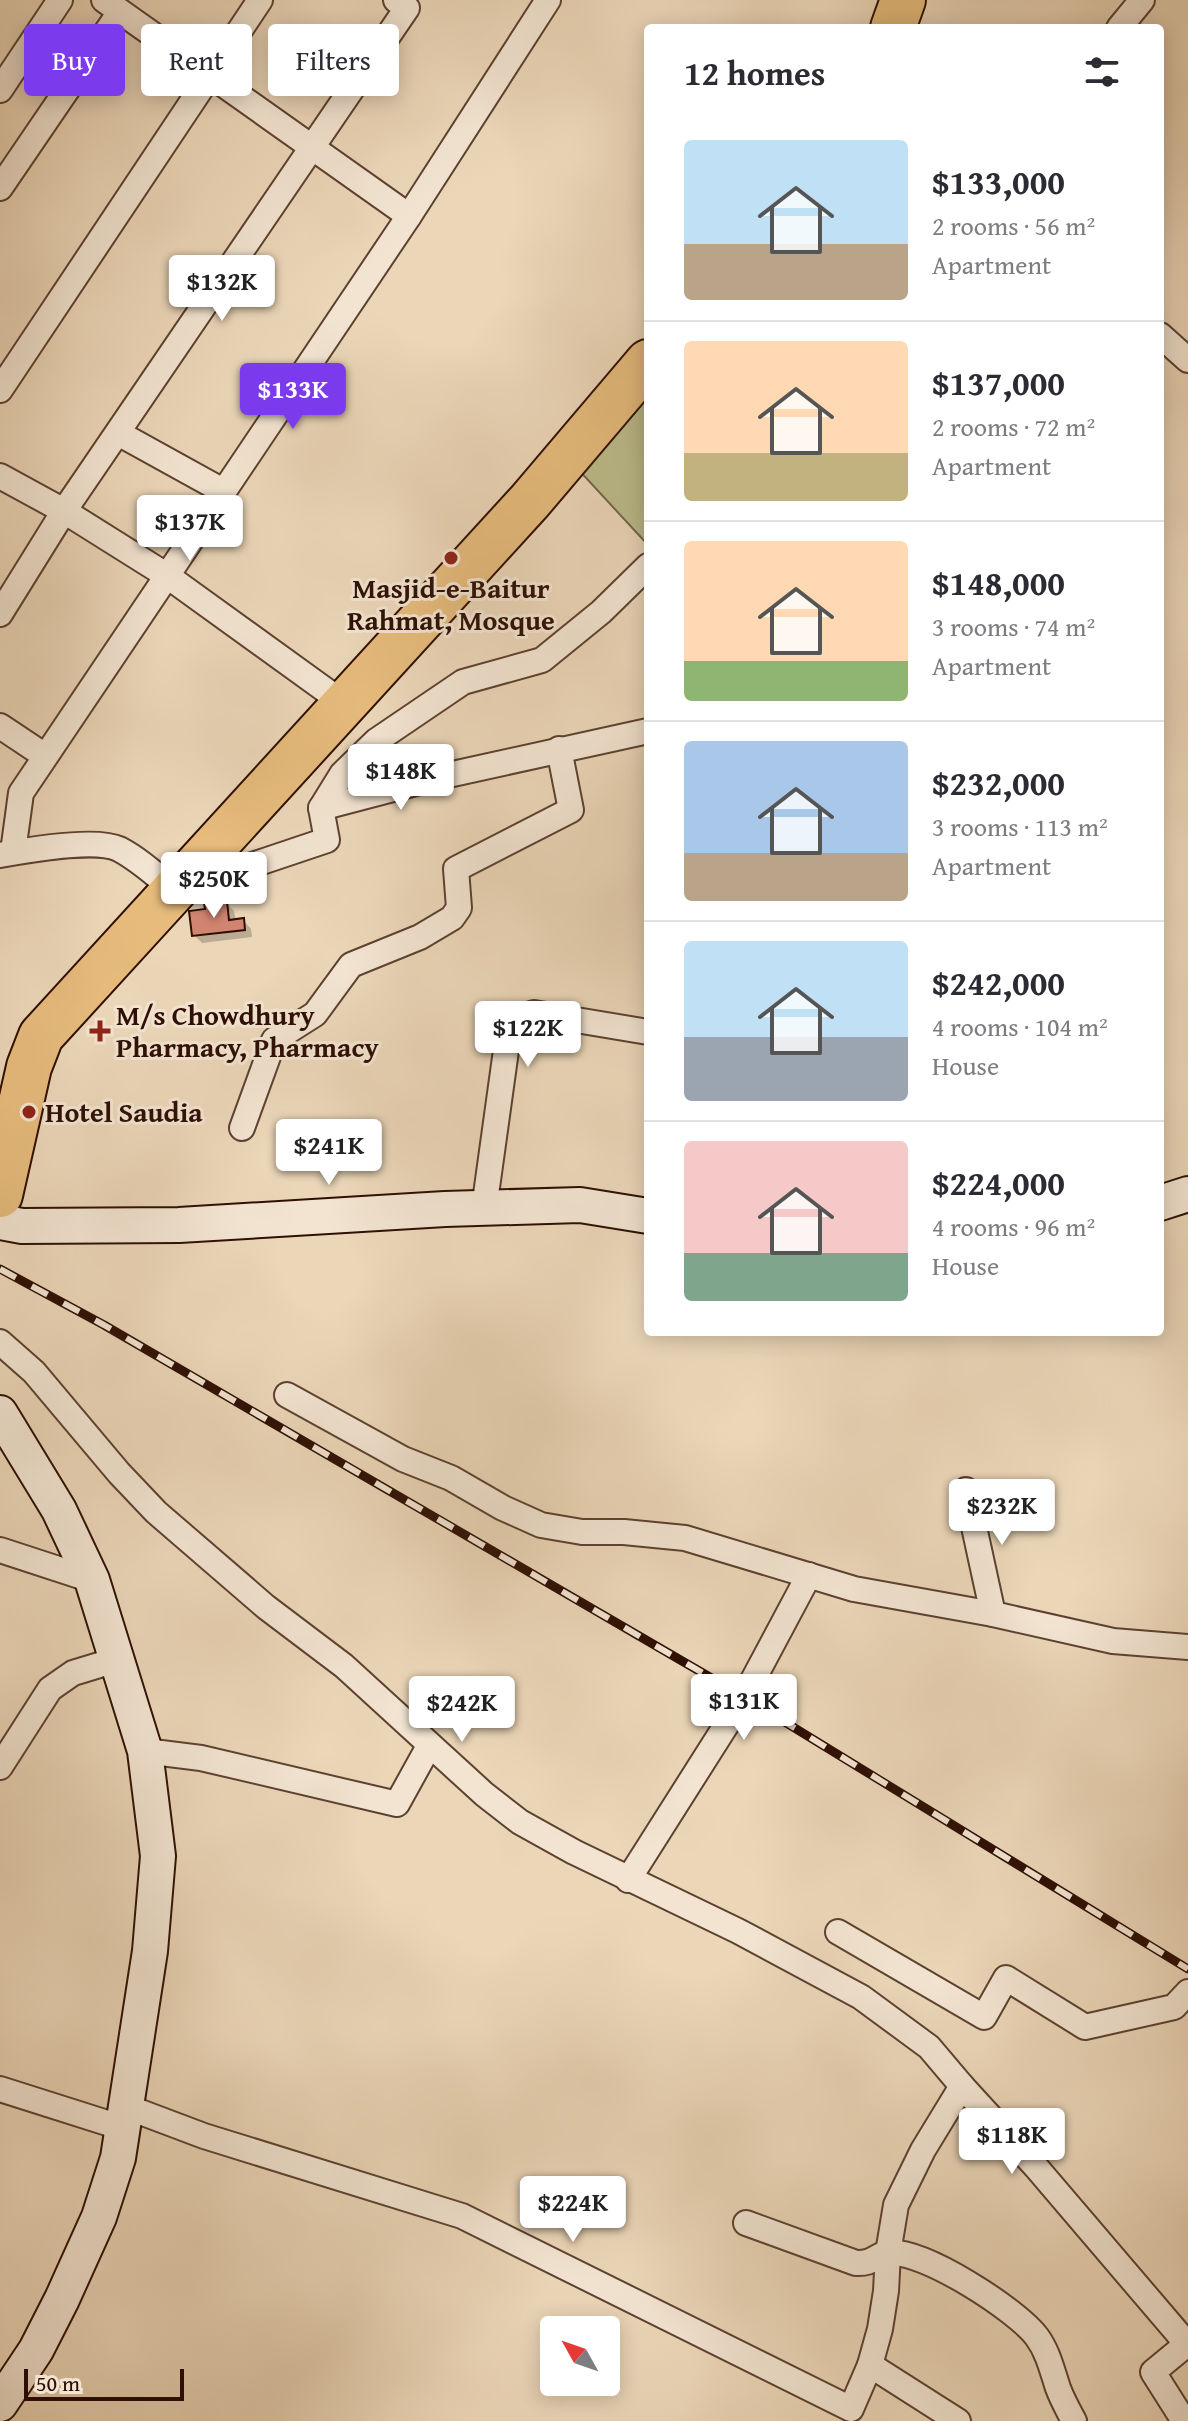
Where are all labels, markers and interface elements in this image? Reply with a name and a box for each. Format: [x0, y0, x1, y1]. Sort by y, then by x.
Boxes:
chip: Buy [24, 24, 125, 96]
chip: Rent [141, 24, 252, 96]
chip: Filters [268, 24, 399, 96]
text: 12 homes [684, 48, 825, 97]
icon: filters [1080, 50, 1124, 94]
text: $133,000 [932, 157, 1065, 206]
icon: home [748, 172, 844, 268]
text: 2 rooms · 56 m² [932, 206, 1095, 245]
text: Apartment [932, 245, 1051, 284]
pin: $132K [166, 255, 278, 323]
text: $132K [187, 261, 257, 300]
text: $137,000 [932, 358, 1065, 407]
pin: $133K [237, 363, 349, 431]
text: $133K [258, 369, 328, 408]
icon: home [748, 373, 844, 469]
text: 2 rooms · 72 m² [932, 407, 1095, 446]
text: Apartment [932, 446, 1051, 485]
pin: $137K [134, 495, 246, 563]
text: $137K [155, 501, 225, 540]
marker: Masjid-e-Baitur Rahmat, Mosque [442, 549, 460, 567]
text: $148,000 [932, 558, 1065, 607]
place label: Masjid-e-Baitur Rahmat, Mosque [347, 567, 555, 640]
icon: home [748, 573, 844, 669]
text: 3 rooms · 74 m² [932, 607, 1095, 646]
text: Apartment [932, 646, 1051, 685]
pin: $148K [345, 744, 457, 812]
text: $148K [366, 750, 436, 789]
text: $232,000 [932, 758, 1065, 807]
icon: home [748, 773, 844, 869]
text: 3 rooms · 113 m² [932, 807, 1108, 846]
text: Apartment [932, 846, 1051, 885]
pin: $250K [158, 852, 270, 920]
text: $250K [179, 858, 249, 897]
text: $242,000 [932, 958, 1065, 1007]
icon: home [748, 973, 844, 1069]
place label: M/s Chowdhury Pharmacy, Pharmacy [116, 994, 379, 1067]
pin: $122K [472, 1001, 584, 1069]
text: $122K [493, 1007, 563, 1046]
text: 4 rooms · 104 m² [932, 1007, 1108, 1046]
marker: M/s Chowdhury Pharmacy, Pharmacy [91, 1022, 109, 1040]
text: House [932, 1046, 999, 1085]
place label: Hotel Saudia [45, 1091, 203, 1132]
marker: Hotel Saudia [20, 1103, 38, 1121]
pin: $241K [273, 1119, 385, 1187]
text: $241K [294, 1125, 364, 1164]
text: $224,000 [932, 1158, 1065, 1207]
icon: home [748, 1173, 844, 1269]
text: 4 rooms · 96 m² [932, 1207, 1095, 1246]
text: House [932, 1246, 999, 1285]
pin: $232K [946, 1479, 1058, 1547]
text: $232K [967, 1485, 1037, 1524]
pin: $131K [688, 1674, 800, 1742]
pin: $242K [406, 1676, 518, 1744]
text: $131K [709, 1680, 779, 1719]
text: $242K [427, 1682, 497, 1721]
pin: $118K [956, 2108, 1068, 2176]
text: $118K [977, 2114, 1047, 2153]
pin: $224K [517, 2176, 629, 2244]
text: $224K [538, 2182, 608, 2221]
north arrow [540, 2316, 620, 2396]
map controls [540, 2316, 620, 2396]
scale bar [24, 2365, 184, 2401]
text: 50 m [36, 2367, 80, 2399]

